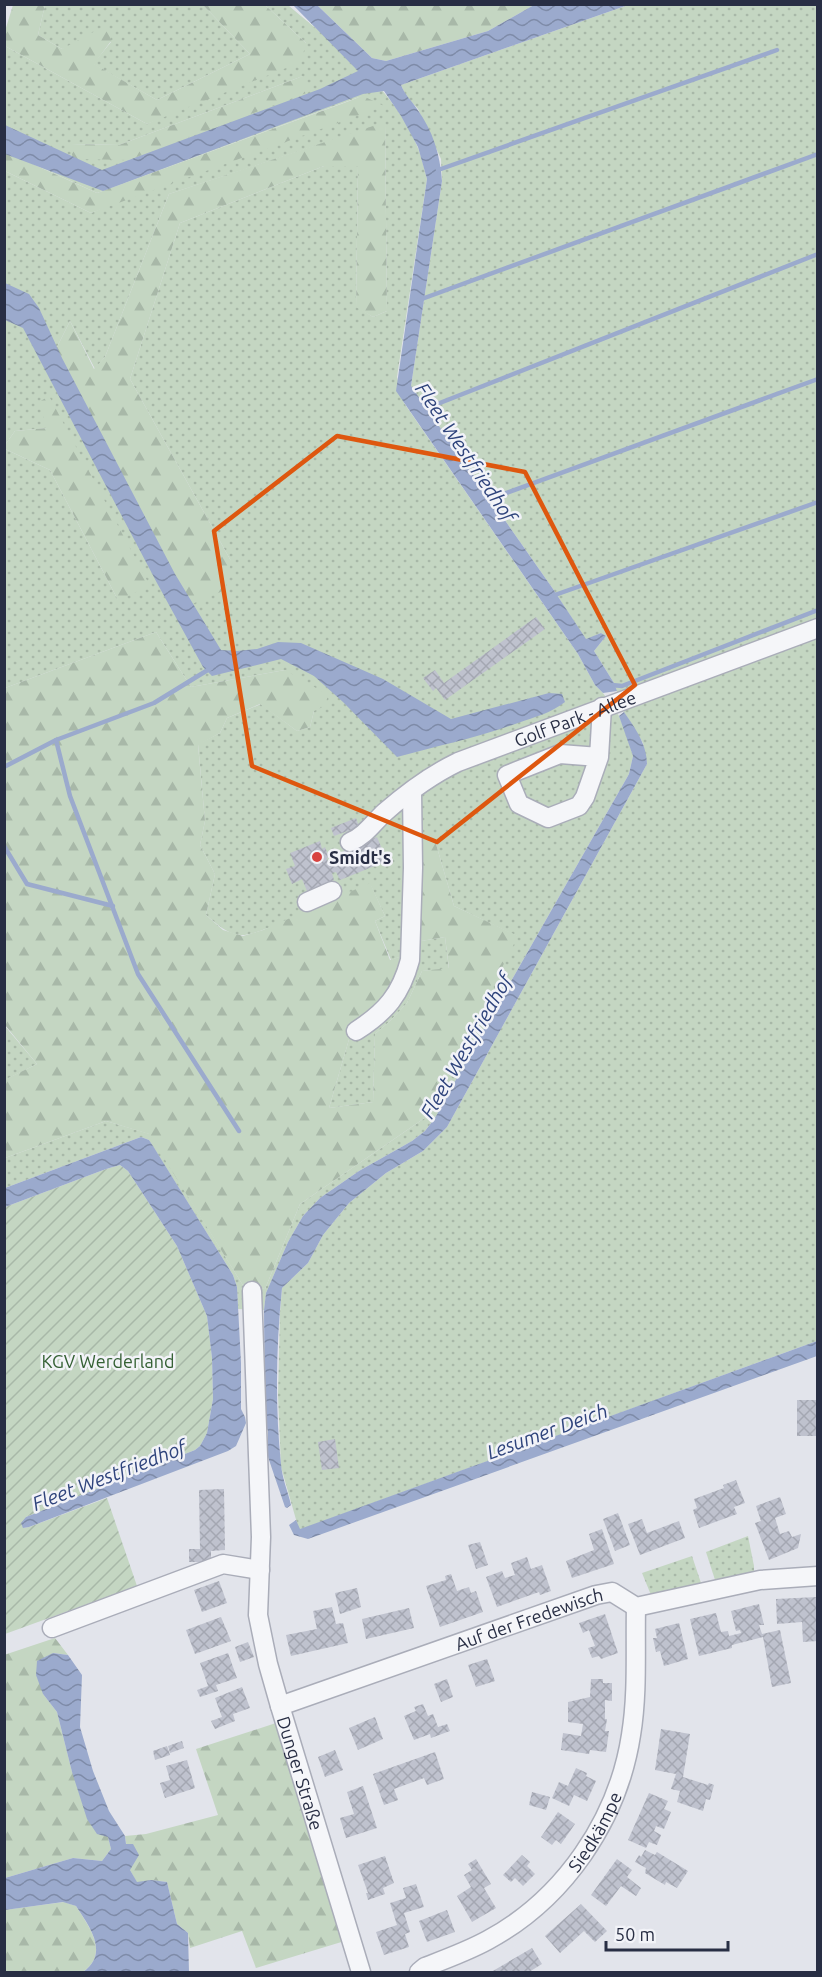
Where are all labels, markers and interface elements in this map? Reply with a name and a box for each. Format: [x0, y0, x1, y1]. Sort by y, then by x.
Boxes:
water label: Fleet Westfriedhof [411, 378, 523, 528]
street label: Golf Park - Allee [511, 687, 639, 750]
place label: Smidt's [329, 847, 391, 867]
marker: Smidt's [310, 850, 324, 864]
water label: Fleet Westfriedhof [415, 967, 518, 1122]
park label: KGV Werderland [41, 1351, 175, 1371]
water label: Lesumer Deich [483, 1399, 611, 1463]
water label: Fleet Westfriedhof [29, 1434, 192, 1515]
street label: Auf der Fredewisch [452, 1584, 605, 1654]
street label: Dunger Straße [274, 1714, 327, 1832]
street label: Siedkämpe [564, 1789, 625, 1875]
scale bar [606, 1914, 728, 1952]
text: 50 m [615, 1924, 655, 1944]

